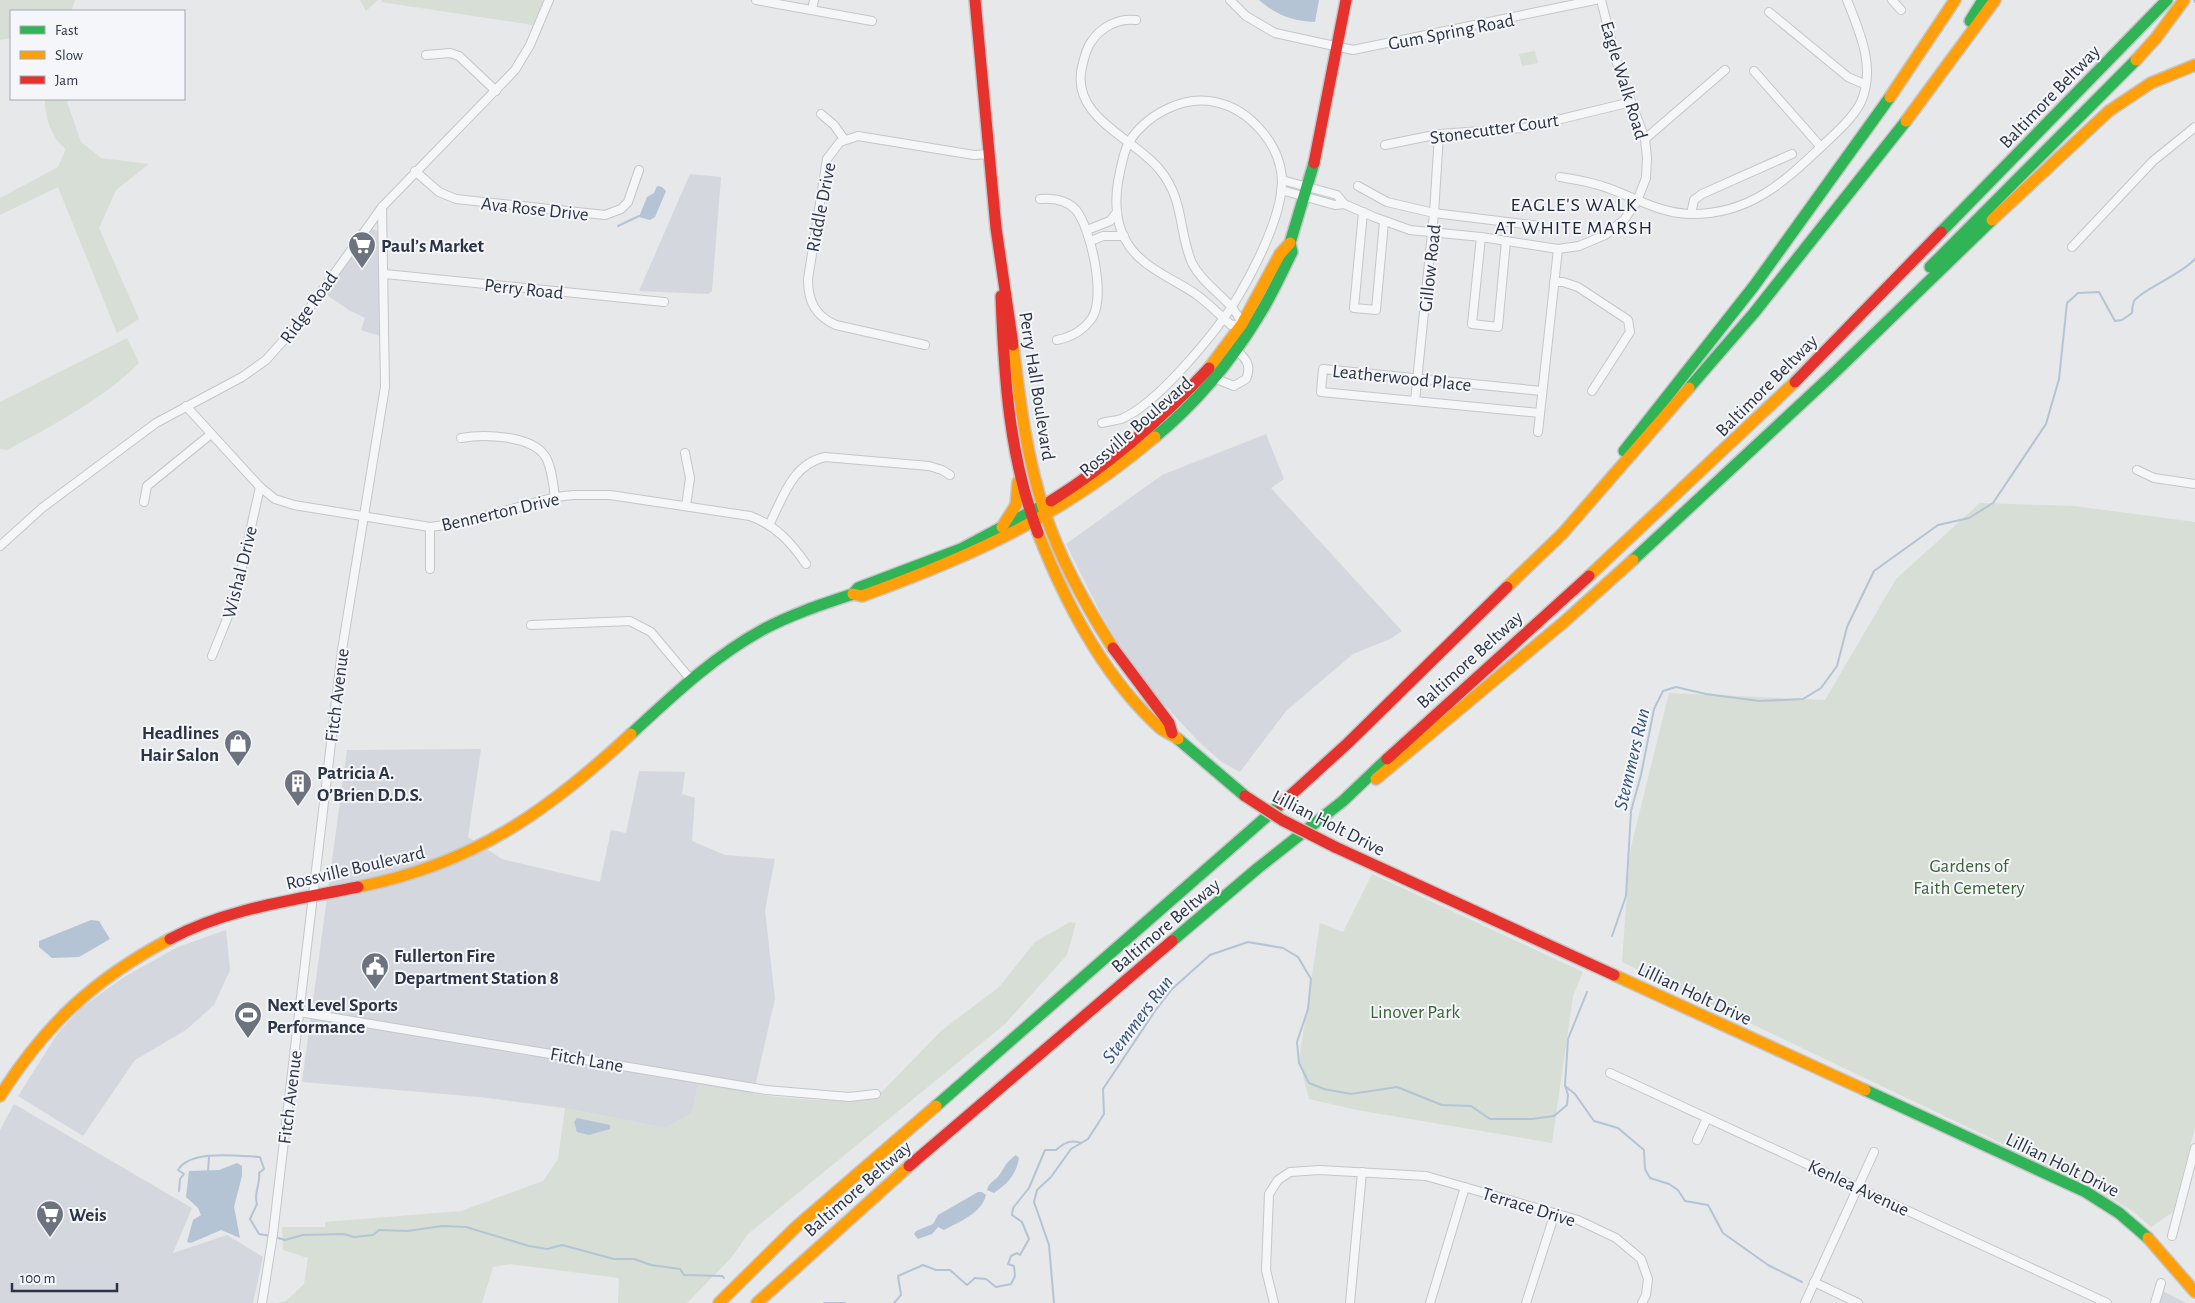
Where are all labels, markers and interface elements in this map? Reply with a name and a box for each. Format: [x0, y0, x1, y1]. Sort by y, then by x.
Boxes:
legend [10, 10, 185, 100]
street label: Gum Spring Road [1387, 11, 1516, 54]
street label: Eagle Walk Road [1597, 19, 1651, 142]
text: Fast [55, 23, 79, 38]
street label: Baltimore Beltway [1996, 42, 2104, 152]
text: Slow [55, 48, 83, 63]
text: Jam [55, 73, 78, 88]
street label: Stonecutter Court [1429, 111, 1560, 148]
street label: Riddle Drive [803, 161, 839, 254]
street label: Ava Rose Drive [480, 194, 589, 225]
district label: EAGLE'S WALK AT WHITE MARSH [1495, 195, 1653, 238]
street label: Gillow Road [1416, 223, 1445, 313]
supermarket icon: Paul’s Market [347, 230, 377, 269]
place label: Paul’s Market [381, 237, 485, 256]
street label: Ridge Road [277, 268, 342, 347]
street label: Perry Road [483, 276, 564, 303]
street label: Perry Hall Boulevard [1015, 311, 1058, 462]
street label: Baltimore Beltway [1712, 331, 1822, 441]
street label: Leatherwood Place [1331, 362, 1472, 395]
street label: Rossville Boulevard [1076, 373, 1196, 481]
street label: Bennerton Drive [440, 490, 561, 535]
street label: Wishal Drive [220, 524, 261, 621]
street label: Baltimore Beltway [1413, 608, 1527, 712]
street label: Fitch Avenue [322, 647, 353, 743]
water label: Stemmers Run [1611, 706, 1653, 812]
place label: Headlines Hair Salon [140, 724, 219, 765]
shop icon: Headlines Hair Salon [223, 728, 253, 767]
place label: Patricia A. O’Brien D.D.S. [317, 764, 423, 805]
building icon: Patricia A. O’Brien D.D.S. [283, 768, 313, 807]
street label: Lillian Holt Drive [1269, 787, 1388, 860]
street label: Rossville Boulevard [284, 843, 427, 894]
park label: Gardens of Faith Cemetery [1913, 857, 2025, 898]
street label: Baltimore Beltway [1108, 875, 1224, 977]
place label: Fullerton Fire Department Station 8 [394, 947, 559, 988]
public building icon: Fullerton Fire Department Station 8 [360, 951, 390, 990]
street label: Lillian Holt Drive [1634, 960, 1754, 1029]
water label: Stemmers Run [1099, 972, 1177, 1067]
place label: Next Level Sports Performance [267, 996, 398, 1037]
sports icon: Next Level Sports Performance [233, 1000, 263, 1039]
park label: Linover Park [1370, 1003, 1460, 1022]
street label: Fitch Lane [549, 1045, 625, 1076]
street label: Fitch Avenue [275, 1049, 306, 1145]
street label: Lillian Holt Drive [2003, 1130, 2122, 1201]
street label: Baltimore Beltway [801, 1138, 915, 1241]
street label: Kenlea Avenue [1805, 1157, 1912, 1220]
street label: Terrace Drive [1480, 1184, 1577, 1231]
supermarket icon: Weis [35, 1199, 65, 1238]
place label: Weis [69, 1206, 107, 1225]
scale bar [12, 1260, 118, 1292]
text: 100 m [20, 1271, 55, 1286]

